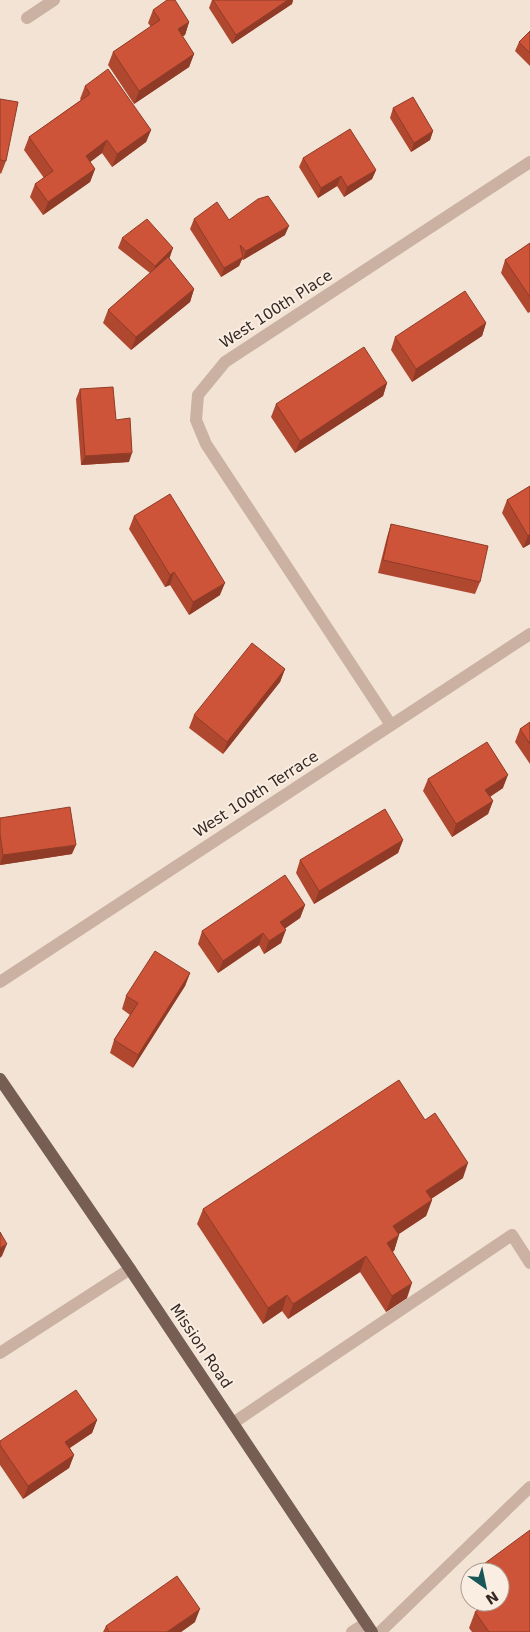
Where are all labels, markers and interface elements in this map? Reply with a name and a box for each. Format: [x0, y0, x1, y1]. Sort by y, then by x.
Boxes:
street label: West 100th Place [216, 266, 336, 352]
street label: West 100th Terrace [190, 747, 322, 841]
street label: Mission Road [166, 1300, 236, 1392]
north arrow [460, 1562, 510, 1612]
text: N [483, 1588, 501, 1608]

